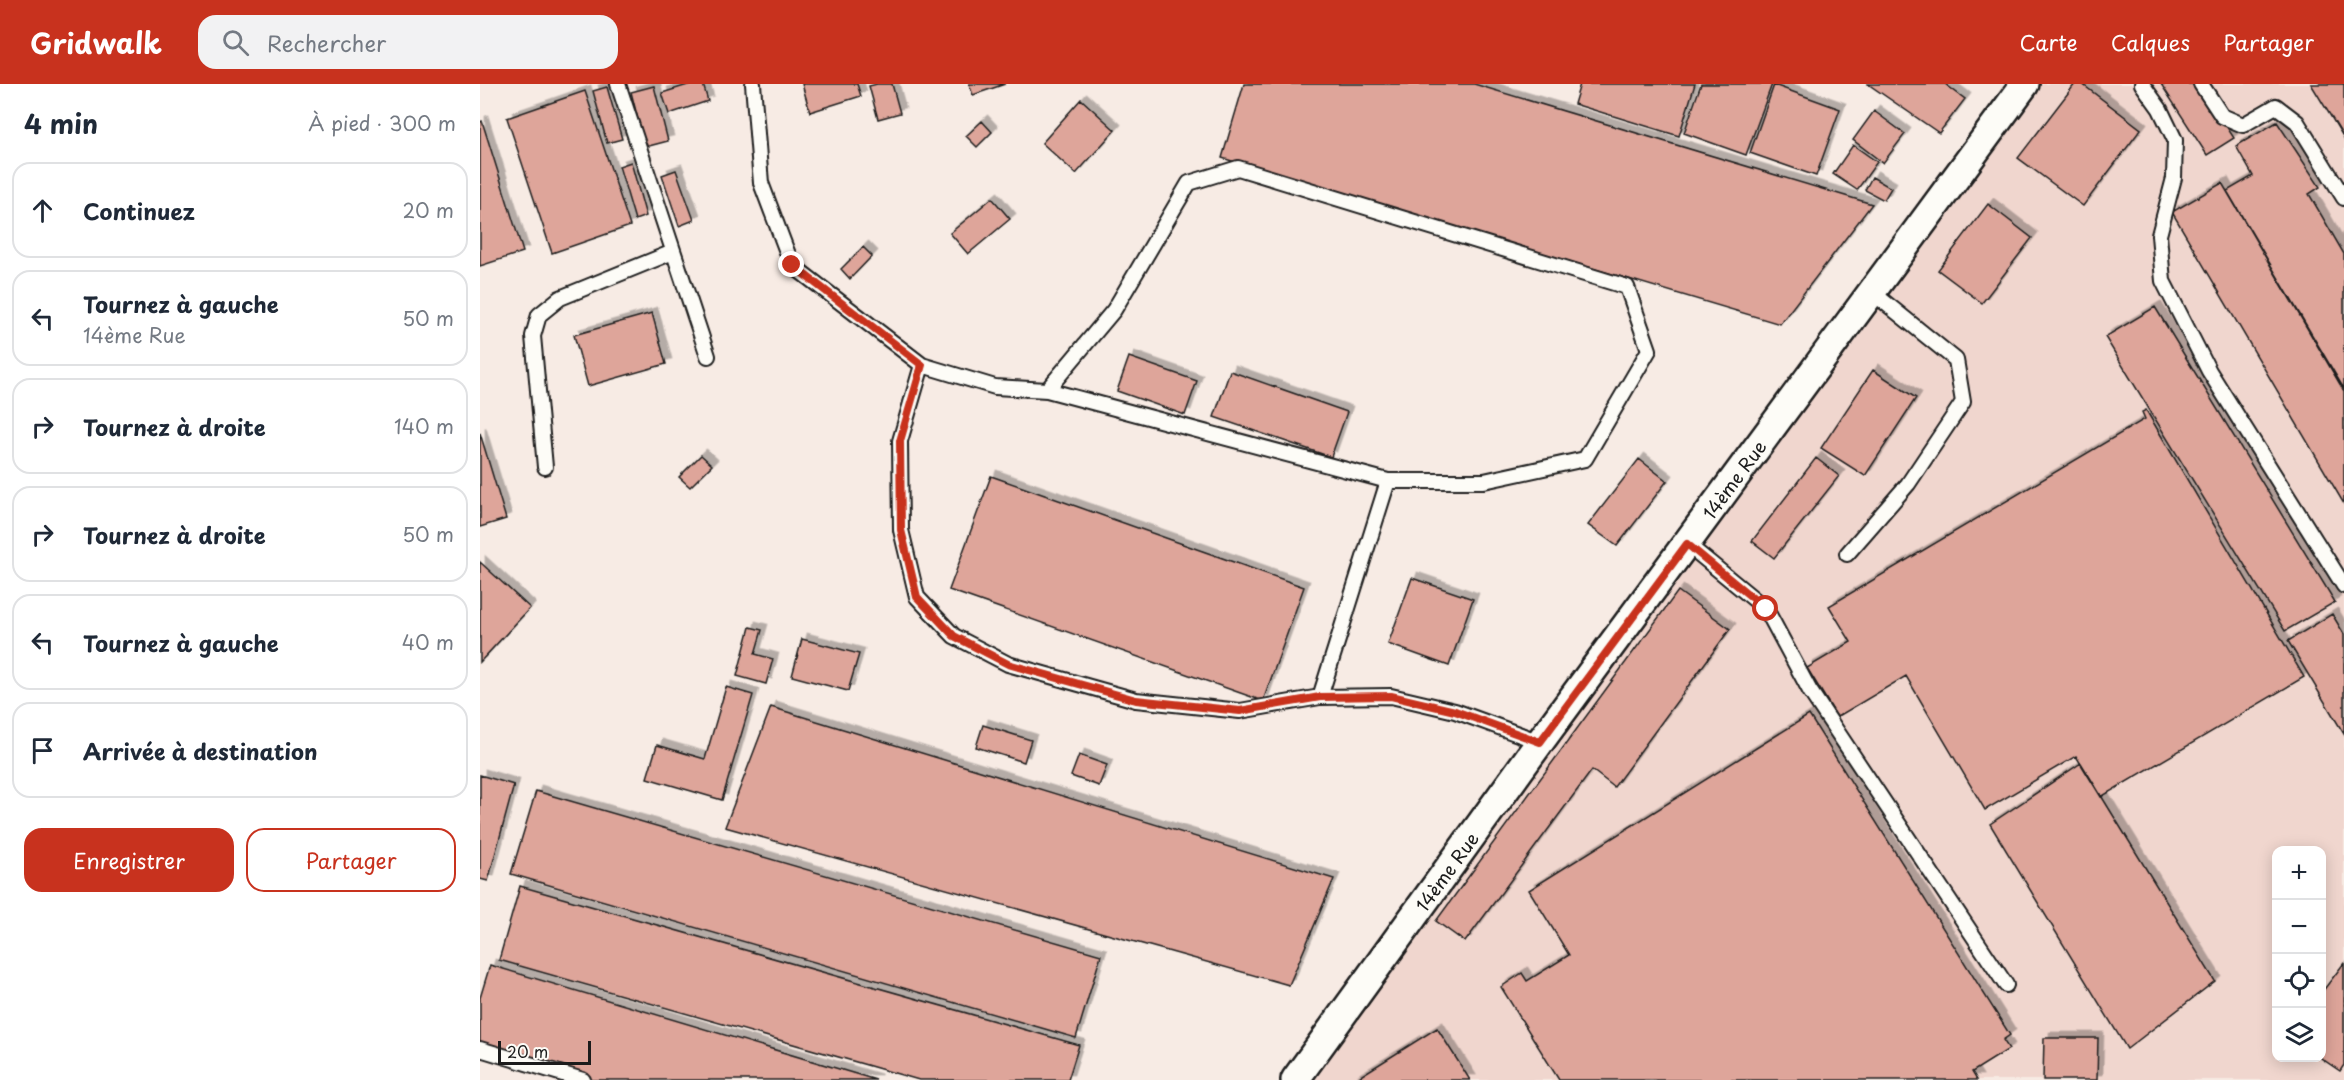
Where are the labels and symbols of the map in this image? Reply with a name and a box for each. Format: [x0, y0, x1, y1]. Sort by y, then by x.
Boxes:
route end [778, 251, 804, 277]
street label: 14ème Rue [1695, 434, 1772, 524]
route start [1752, 595, 1778, 621]
street label: 14ème Rue [1408, 826, 1484, 916]
scale bar [498, 1038, 591, 1066]

